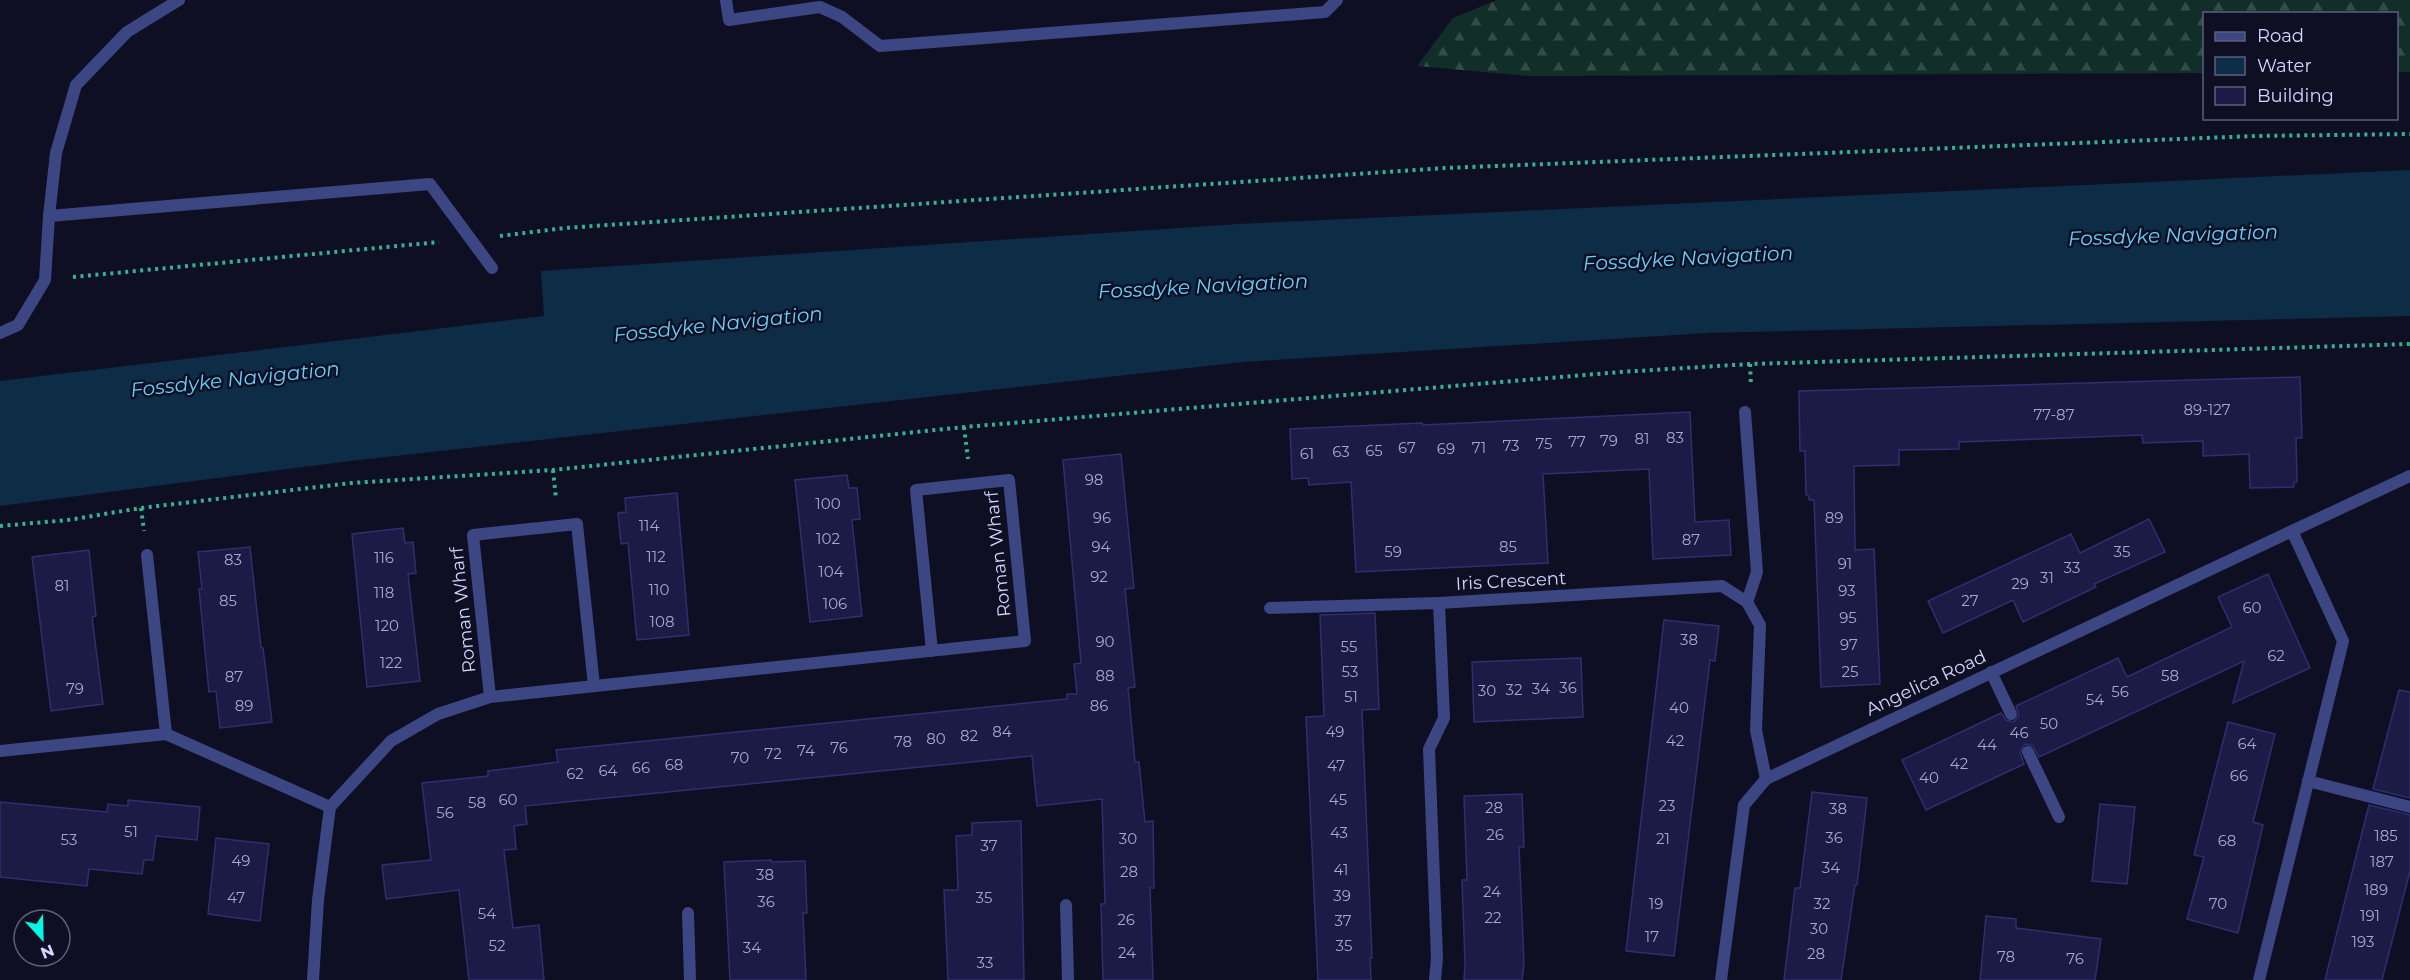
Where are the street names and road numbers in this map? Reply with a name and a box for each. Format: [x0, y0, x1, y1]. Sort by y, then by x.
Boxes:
street label: Roman Wharf [980, 489, 1016, 618]
street label: Roman Wharf [445, 545, 481, 674]
street label: Iris Crescent [1455, 567, 1567, 595]
street label: Angelica Road [1862, 645, 1990, 721]

